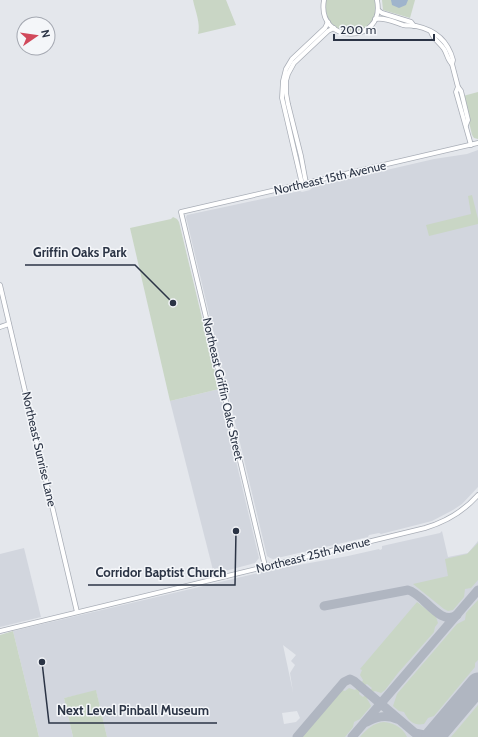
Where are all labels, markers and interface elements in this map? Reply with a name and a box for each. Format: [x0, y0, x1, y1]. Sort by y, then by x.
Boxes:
north arrow [16, 16, 56, 56]
scale bar [334, 16, 434, 42]
text: 200 m [340, 22, 376, 37]
text: N [38, 28, 53, 39]
street label: Northeast 15th Avenue [272, 157, 387, 198]
callout: Griffin Oaks Park [25, 240, 135, 265]
text: Griffin Oaks Park [33, 244, 128, 260]
street label: Northeast Griffin Oaks Street [200, 316, 247, 462]
street label: Northeast Sunrise Lane [19, 390, 60, 508]
street label: Northeast 25th Avenue [254, 533, 371, 576]
callout: Corridor Baptist Church [88, 560, 235, 585]
text: Corridor Baptist Church [96, 564, 226, 580]
callout: Next Level Pinball Museum [49, 698, 217, 723]
text: Next Level Pinball Museum [57, 702, 209, 718]

